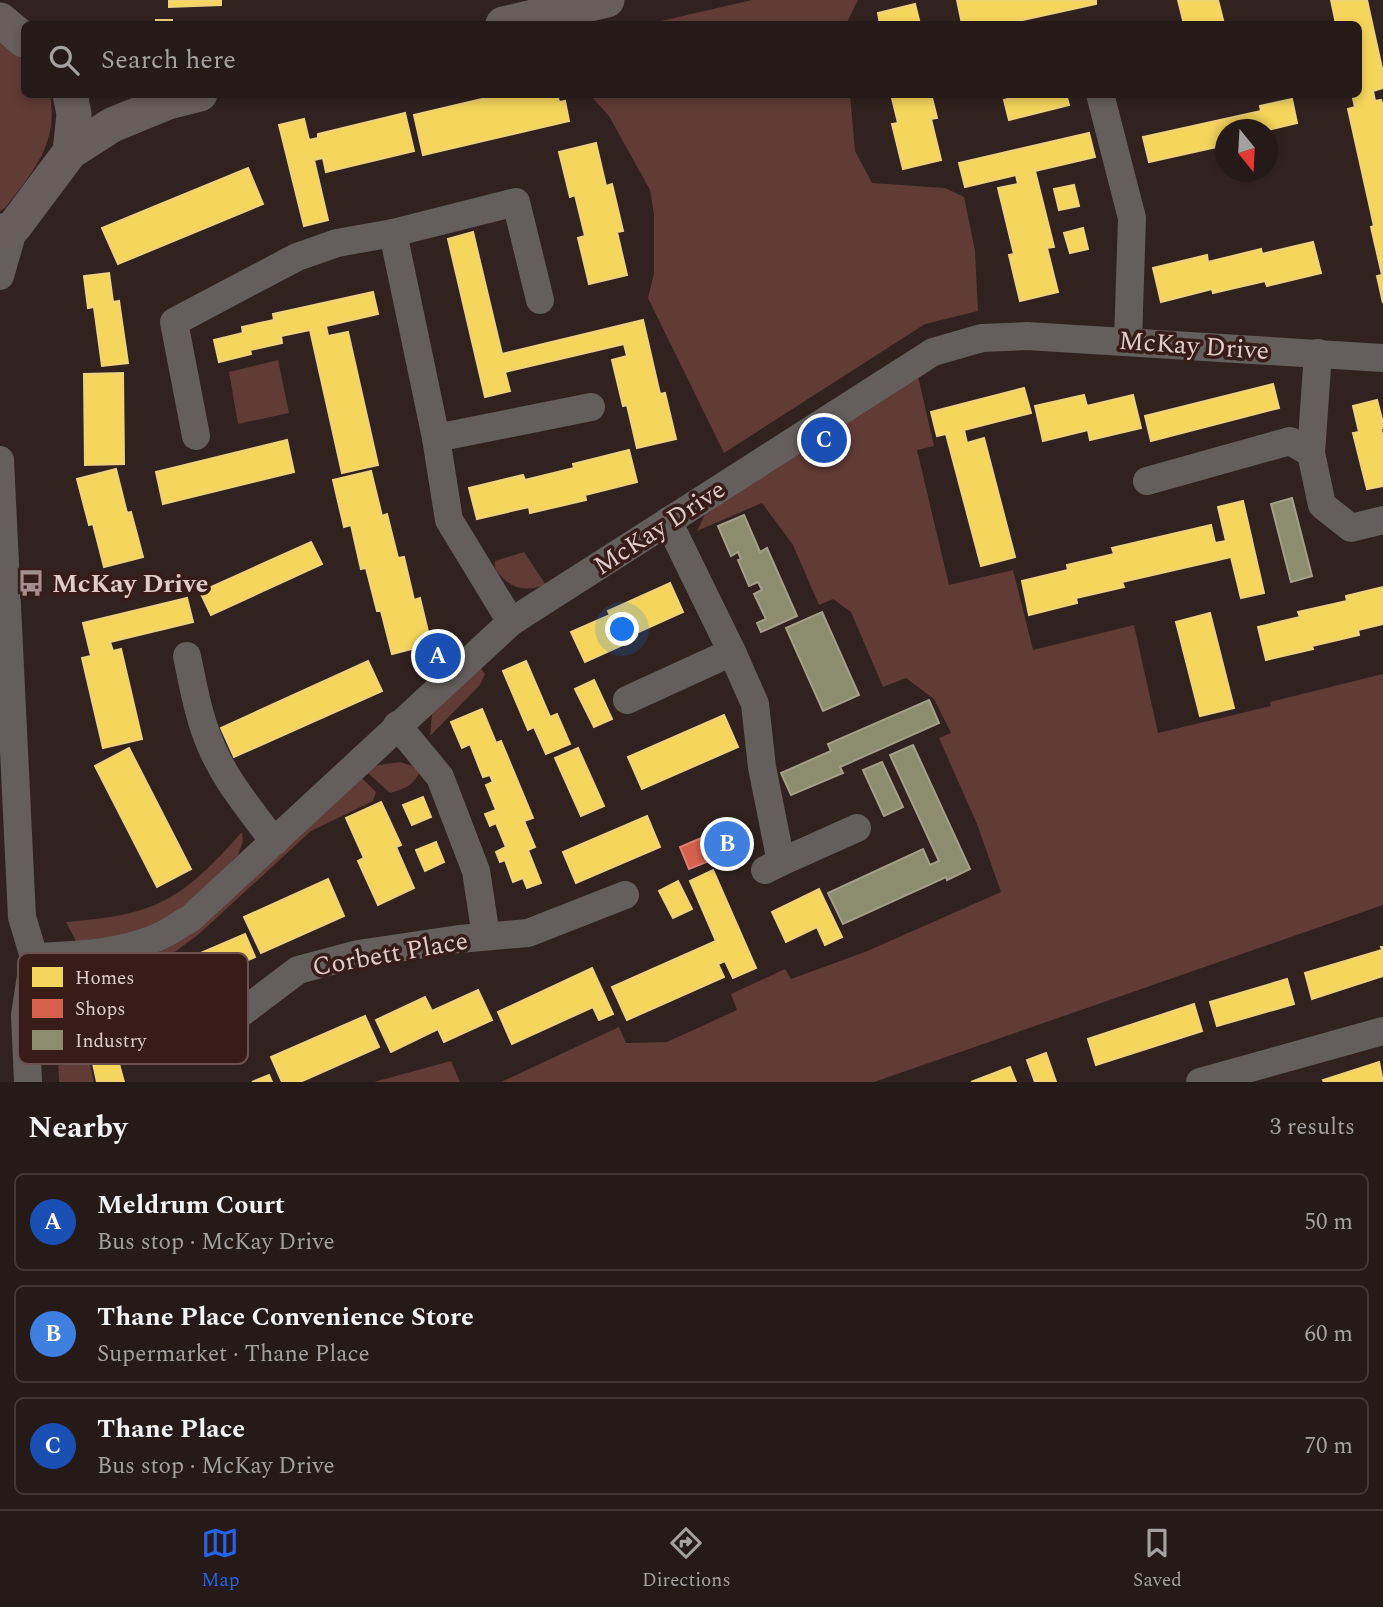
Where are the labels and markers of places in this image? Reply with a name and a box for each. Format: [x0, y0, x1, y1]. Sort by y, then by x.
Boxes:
pin: C [801, 414, 847, 466]
place label: McKay Drive [52, 564, 208, 604]
bus stop icon: McKay Drive [16, 568, 46, 598]
pin: A [415, 630, 461, 682]
pin: B [704, 818, 750, 870]

